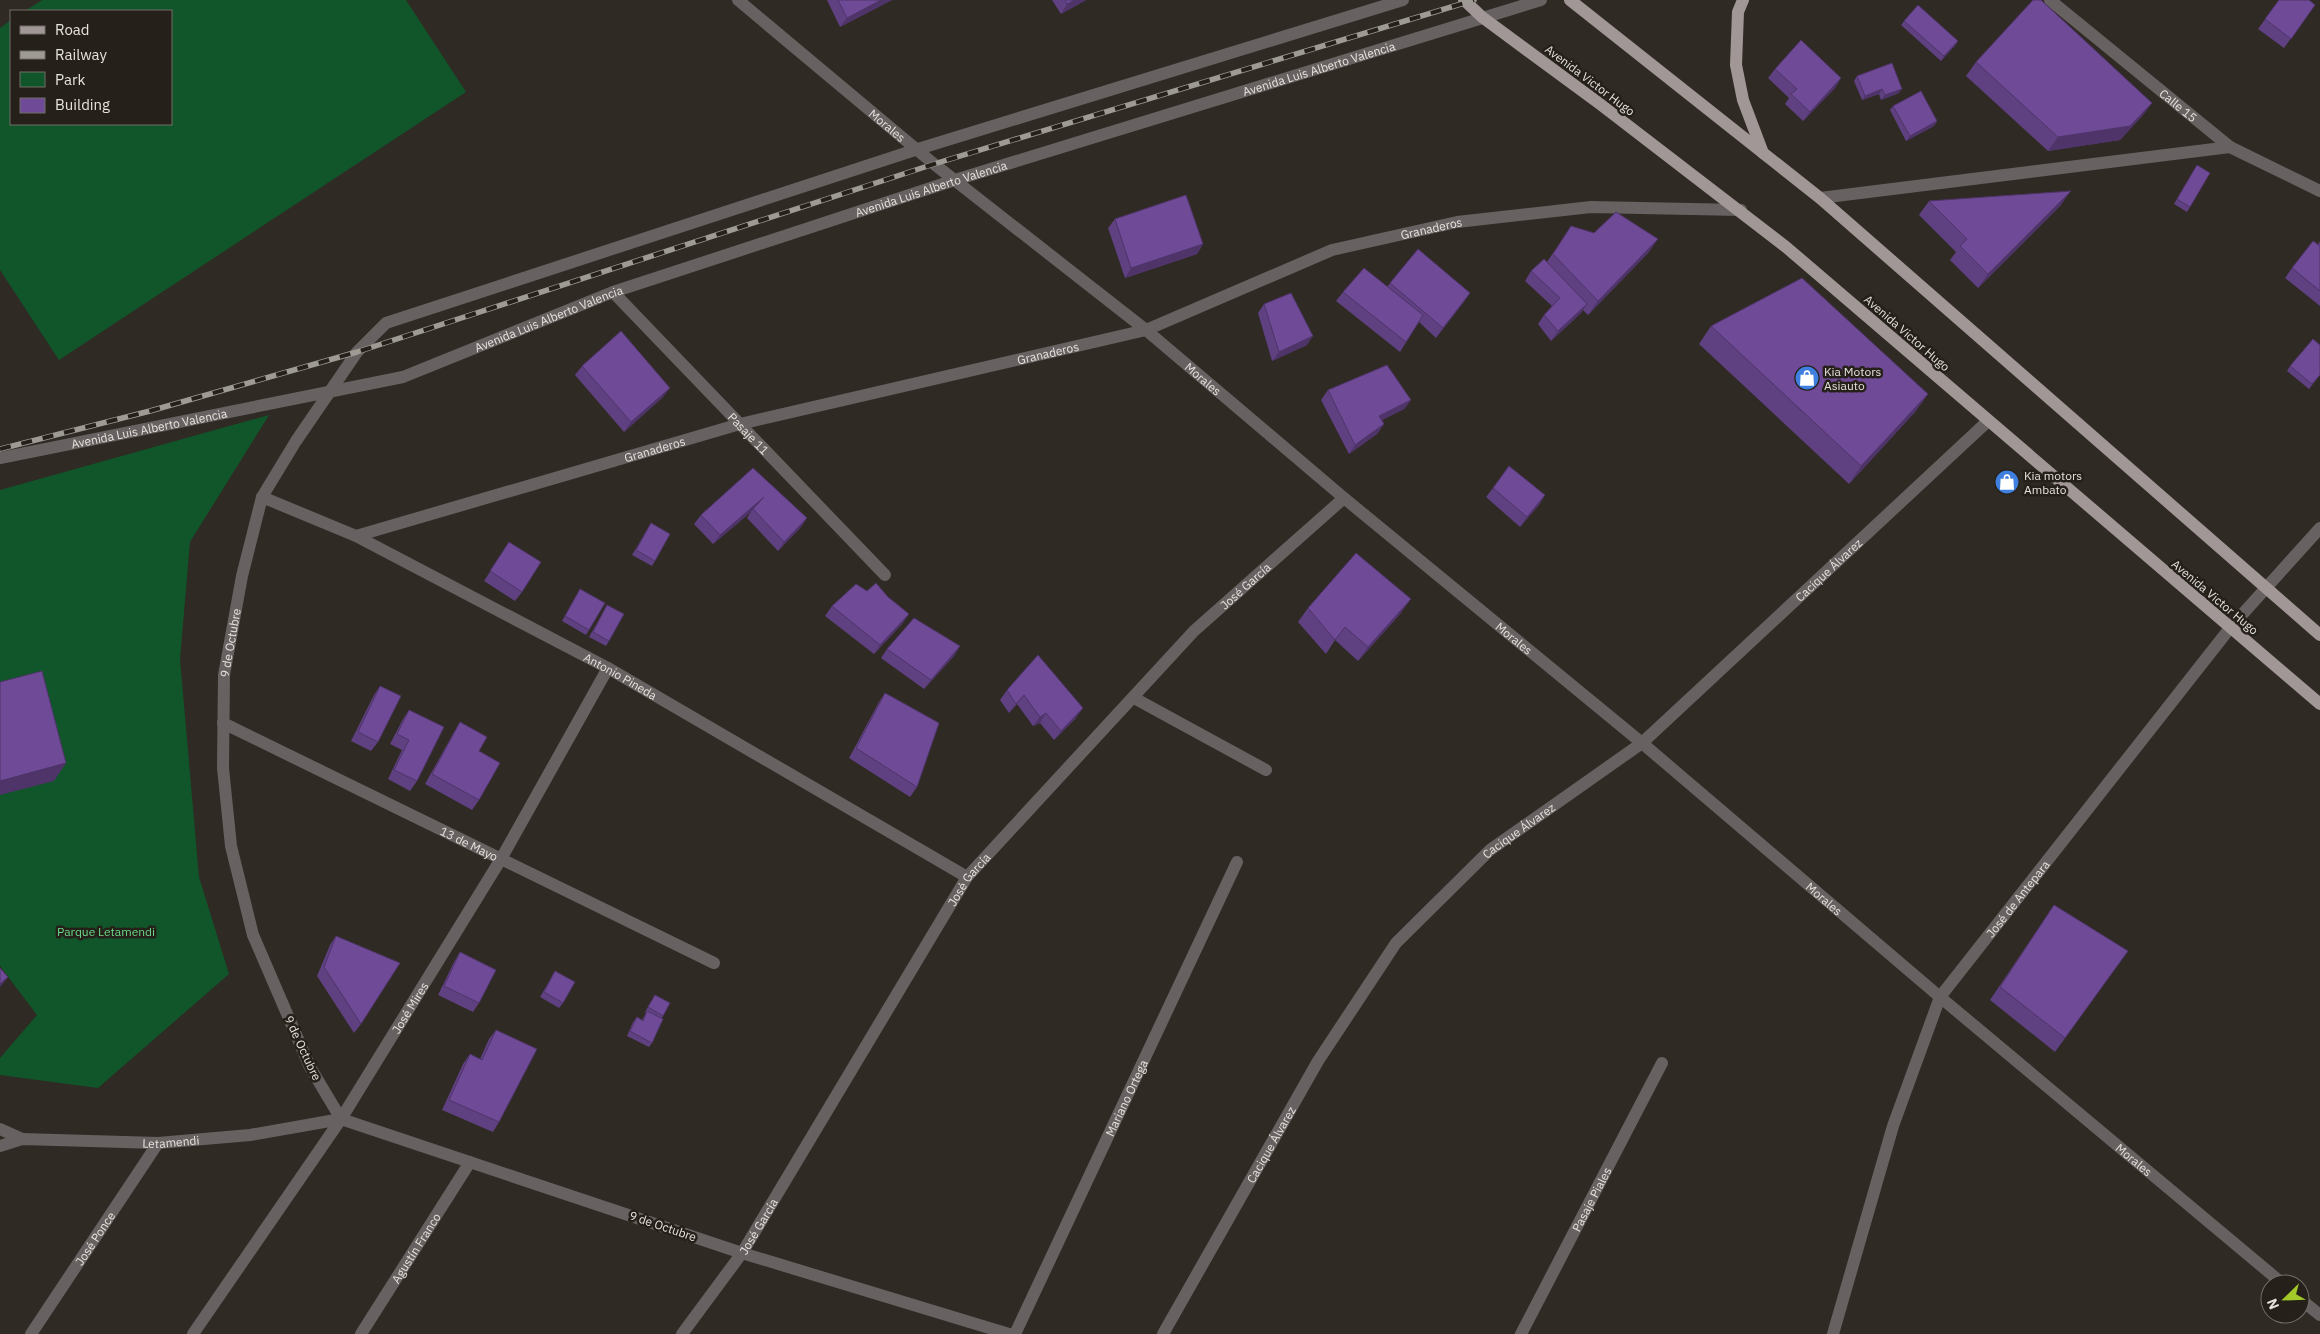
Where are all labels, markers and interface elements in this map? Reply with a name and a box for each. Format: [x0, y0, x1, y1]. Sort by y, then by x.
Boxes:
legend [10, 10, 172, 125]
text: Road [55, 20, 90, 39]
street label: Avenida Luis Alberto Valencia [1241, 38, 1397, 99]
street label: Avenida Victor Hugo [1542, 41, 1638, 119]
text: Railway [55, 45, 108, 64]
text: Park [55, 70, 85, 89]
street label: Calle 15 [2157, 85, 2200, 125]
text: Building [55, 95, 110, 114]
street label: Morales [866, 106, 909, 145]
street label: Avenida Luis Alberto Valencia [853, 157, 1009, 220]
street label: Granaderos [1399, 214, 1463, 242]
street label: Avenida Luis Alberto Valencia [472, 282, 625, 355]
street label: Avenida Victor Hugo [1861, 292, 1953, 374]
street label: Granaderos [1016, 338, 1080, 367]
street label: Morales [1182, 359, 1225, 398]
place label: Kia Motors Asiauto [1824, 364, 1882, 393]
shop icon: Kia Motors Asiauto [1794, 365, 1820, 391]
street label: Avenida Luis Alberto Valencia [70, 405, 229, 451]
street label: Pasaje 11 [725, 409, 772, 458]
street label: Granaderos [622, 433, 687, 465]
place label: Kia motors Ambato [2024, 468, 2082, 497]
shop icon: Kia motors Ambato [1994, 469, 2020, 495]
street label: Cacique Álvarez [1792, 535, 1865, 604]
street label: Avenida Victor Hugo [2169, 556, 2262, 638]
street label: José García [1217, 559, 1274, 612]
street label: 9 de Octubre [216, 607, 244, 679]
street label: Morales [1493, 619, 1536, 658]
street label: Antonio Pineda [581, 649, 660, 703]
street label: Cacique Álvarez [1479, 799, 1558, 861]
street label: 13 de Mayo [438, 823, 501, 864]
street label: José García [944, 849, 994, 909]
street label: José de Antepara [1982, 856, 2053, 940]
street label: Morales [1803, 879, 1846, 918]
park label: Parque Letamendi [57, 924, 155, 939]
street label: José Mires [388, 979, 431, 1036]
street label: 9 de Octubre [281, 1013, 325, 1083]
street label: Mariano Ortega [1102, 1057, 1151, 1139]
street label: Cacique Álvarez [1243, 1103, 1299, 1185]
street label: Letamendi [142, 1132, 200, 1151]
street label: Morales [2113, 1140, 2156, 1179]
street label: Pasaje Piales [1568, 1164, 1614, 1234]
street label: José García [735, 1195, 781, 1257]
street label: José Ponce [71, 1208, 118, 1268]
street label: 9 de Octubre [628, 1208, 699, 1245]
street label: Agustín Franco [388, 1210, 444, 1286]
north arrow [2260, 1274, 2310, 1324]
text: N [2263, 1296, 2283, 1312]

